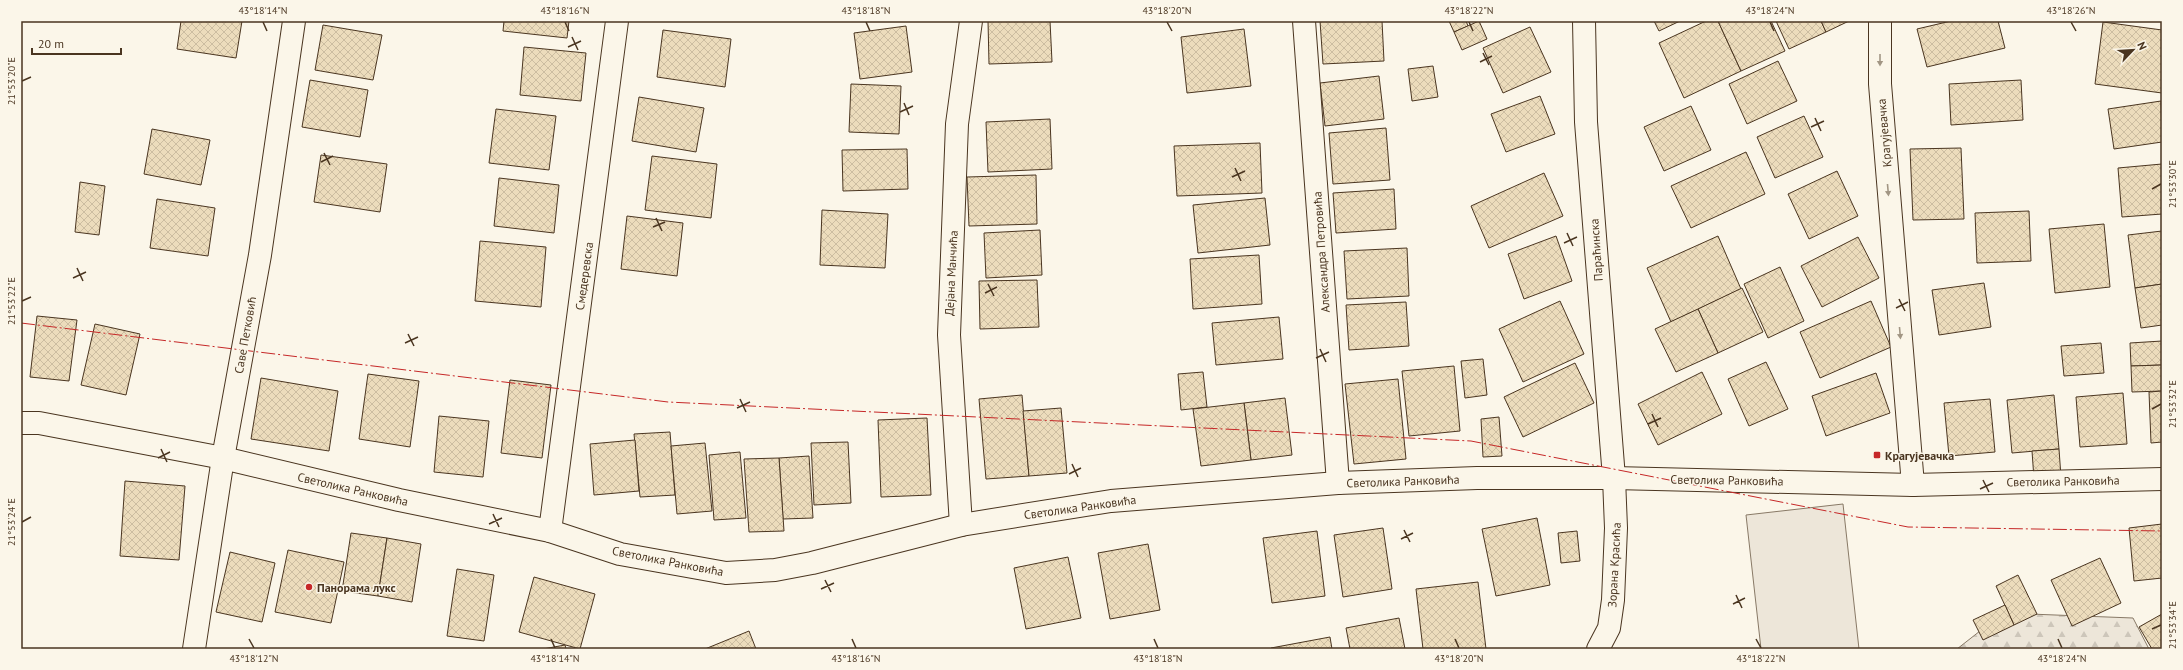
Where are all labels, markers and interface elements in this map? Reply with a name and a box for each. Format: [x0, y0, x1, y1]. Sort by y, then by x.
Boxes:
text: 43°18'14"N [238, 4, 288, 17]
text: 43°18'16"N [540, 4, 590, 17]
text: 43°18'18"N [841, 4, 891, 17]
text: 43°18'20"N [1142, 4, 1192, 17]
text: 43°18'22"N [1444, 4, 1494, 17]
text: 43°18'24"N [1745, 4, 1795, 17]
text: 43°18'26"N [2046, 4, 2096, 17]
scale bar [32, 30, 121, 56]
north arrow [2113, 30, 2153, 70]
text: 20 m [38, 36, 64, 51]
text: N [2134, 40, 2150, 52]
one-way arrow [1877, 54, 1883, 67]
text: 21°53'20"E [5, 57, 18, 105]
street label: Крагујевачка [1874, 98, 1894, 168]
text: 21°53'30"E [2166, 160, 2179, 208]
one-way arrow [1885, 184, 1892, 196]
street label: Александра Петровића [1309, 191, 1333, 313]
street label: Параћинска [1586, 218, 1606, 282]
street label: Дејана Манчића [941, 230, 961, 316]
street label: Смедеревска [572, 241, 596, 311]
text: 21°53'22"E [5, 277, 18, 325]
street label: Саве Петковић [231, 295, 259, 375]
one-way arrow [1896, 327, 1903, 339]
text: 21°53'32"E [2166, 380, 2179, 428]
place label: Крагујевачка [1885, 448, 1954, 463]
marker: Крагујевачка [1872, 450, 1882, 460]
street label: Светолика Ранковића [296, 469, 410, 509]
street label: Светолика Ранковића [1346, 472, 1460, 490]
street label: Светолика Ранковића [1670, 472, 1784, 488]
street label: Светолика Ранковића [2006, 473, 2120, 489]
street label: Светолика Ранковића [1023, 492, 1137, 522]
text: 21°53'24"E [5, 498, 18, 546]
street label: Зорана Красића [1604, 522, 1624, 608]
street label: Светолика Ранковића [611, 543, 725, 579]
place label: Панорама лукс [317, 580, 396, 595]
marker: Панорама лукс [304, 582, 314, 592]
text: 21°53'34"E [2166, 601, 2179, 649]
text: 43°18'12"N [229, 652, 279, 665]
text: 43°18'14"N [530, 652, 580, 665]
text: 43°18'16"N [831, 652, 881, 665]
text: 43°18'18"N [1133, 652, 1183, 665]
text: 43°18'20"N [1434, 652, 1484, 665]
text: 43°18'22"N [1736, 652, 1786, 665]
text: 43°18'24"N [2037, 652, 2087, 665]

